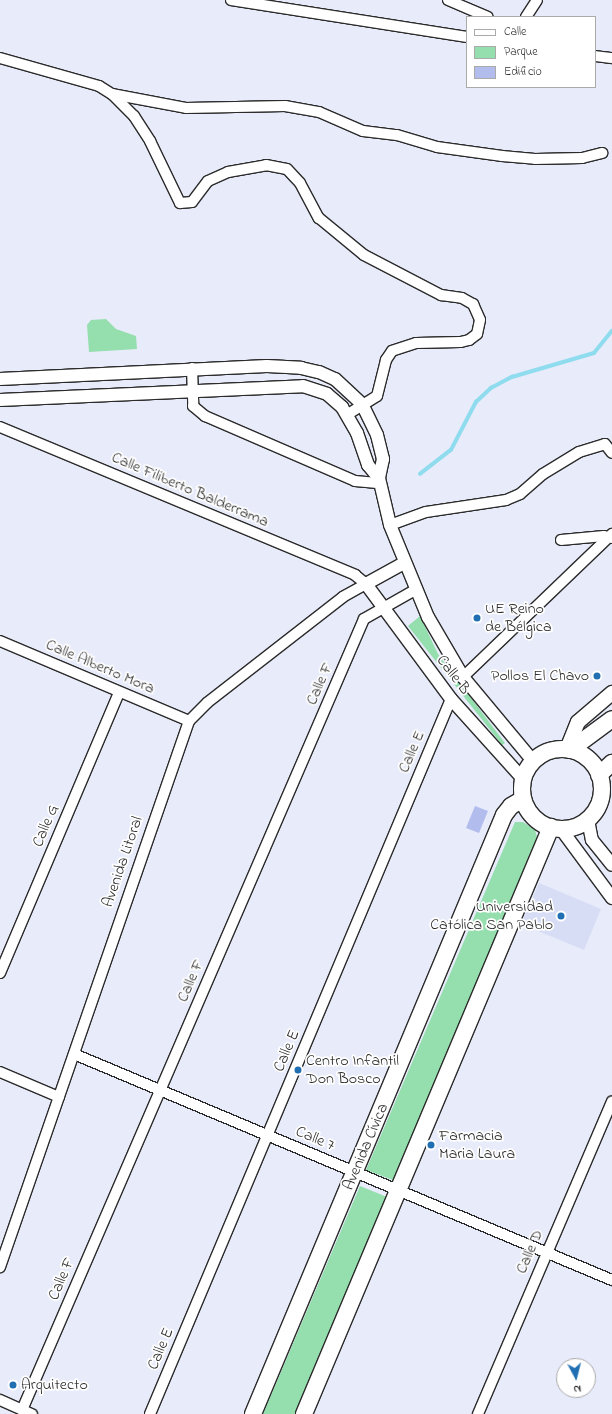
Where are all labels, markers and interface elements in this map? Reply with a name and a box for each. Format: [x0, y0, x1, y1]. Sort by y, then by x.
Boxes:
legend [466, 16, 596, 88]
text: Calle [504, 23, 526, 41]
text: Parque [504, 43, 538, 61]
text: Edificio [504, 63, 542, 81]
street label: Calle Filiberto Balderrama [108, 448, 272, 532]
place label: UE Reino de Bélgica [485, 599, 552, 637]
marker: UE Reino de Bélgica [472, 613, 482, 623]
street label: Calle Alberto Mora [43, 635, 157, 699]
street label: Calle B [432, 651, 474, 699]
street label: Calle F [303, 660, 337, 708]
place label: Pollos El Chavo [491, 666, 589, 686]
marker: Pollos El Chavo [592, 671, 602, 681]
street label: Calle E [395, 728, 429, 776]
street label: Calle G [29, 802, 63, 850]
street label: Avenida Litoral [98, 814, 148, 910]
place label: Universidad Católica San Pablo [430, 897, 553, 935]
marker: Universidad Católica San Pablo [556, 911, 566, 921]
street label: Calle F [174, 957, 208, 1005]
street label: Calle E [270, 1027, 304, 1075]
place label: Centro Infantil Don Bosco [306, 1051, 399, 1089]
marker: Centro Infantil Don Bosco [293, 1065, 303, 1075]
street label: Avenida Cívica [339, 1101, 393, 1193]
street label: Calle 7 [293, 1122, 337, 1156]
place label: Farmacia Maria Laura [439, 1126, 515, 1164]
marker: Farmacia Maria Laura [426, 1140, 436, 1150]
street label: Calle D [512, 1227, 548, 1277]
street label: Calle F [45, 1255, 79, 1303]
street label: Calle E [144, 1325, 178, 1373]
north arrow [556, 1358, 596, 1398]
place label: Arquitecto [21, 1375, 88, 1395]
marker: Arquitecto [8, 1380, 18, 1390]
text: N [573, 1381, 582, 1397]

